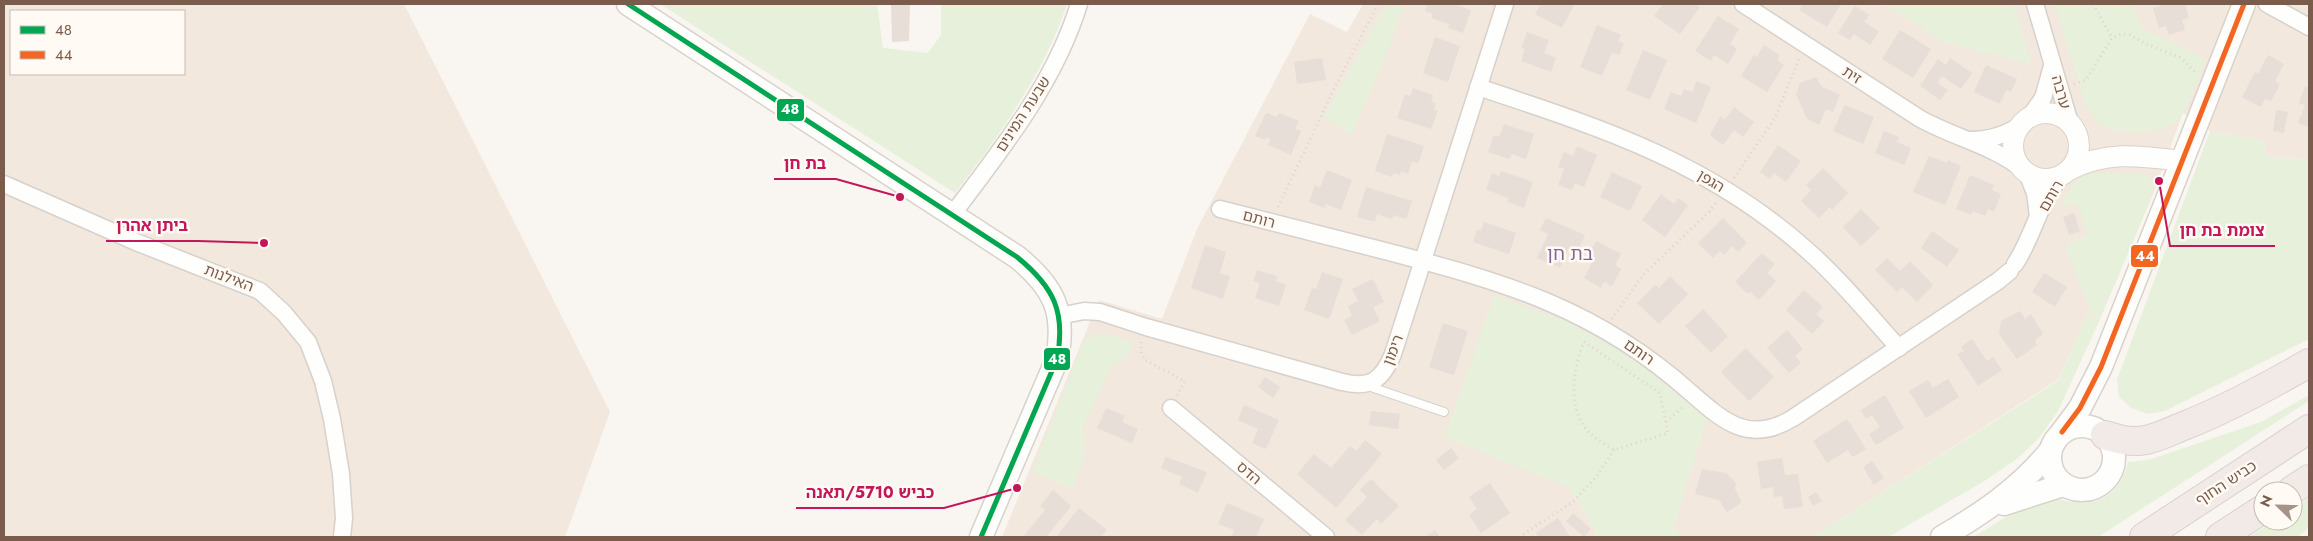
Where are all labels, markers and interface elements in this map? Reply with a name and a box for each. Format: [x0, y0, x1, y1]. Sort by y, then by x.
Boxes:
legend [10, 10, 185, 75]
text: 48 [55, 19, 72, 41]
text: 44 [55, 44, 73, 66]
street label: זית [1838, 61, 1866, 90]
street label: שבעת המינים [990, 72, 1056, 156]
street label: ערבה [2046, 73, 2076, 112]
line badge: 48 [776, 98, 805, 122]
text: 48 [781, 99, 799, 119]
callout: בת חן [774, 148, 836, 179]
text: בת חן [784, 152, 827, 175]
street label: הגפן [1693, 164, 1729, 198]
street label: רותם [2033, 176, 2069, 216]
street label: רותם [1240, 204, 1278, 234]
callout: ביתן אהרן [106, 210, 198, 241]
text: ביתן אהרן [116, 214, 189, 237]
callout: צומת בת חן [2170, 215, 2275, 246]
text: צומת בת חן [2180, 219, 2265, 242]
district label: בת חן [1547, 241, 1593, 267]
line badge: 44 [2130, 244, 2159, 268]
text: 44 [2135, 246, 2155, 266]
street label: האילנות [201, 259, 257, 297]
street label: רימון [1377, 331, 1409, 369]
street label: רותם [1619, 334, 1659, 370]
line badge: 48 [1043, 347, 1071, 371]
text: 48 [1048, 349, 1066, 369]
street label: כביש החוף [2191, 455, 2261, 511]
street label: הדס [1232, 456, 1266, 490]
callout: כביש 5710/תאנה [796, 477, 944, 508]
text: כביש 5710/תאנה [806, 481, 934, 504]
north arrow [2253, 481, 2303, 531]
text: N [2255, 492, 2277, 510]

